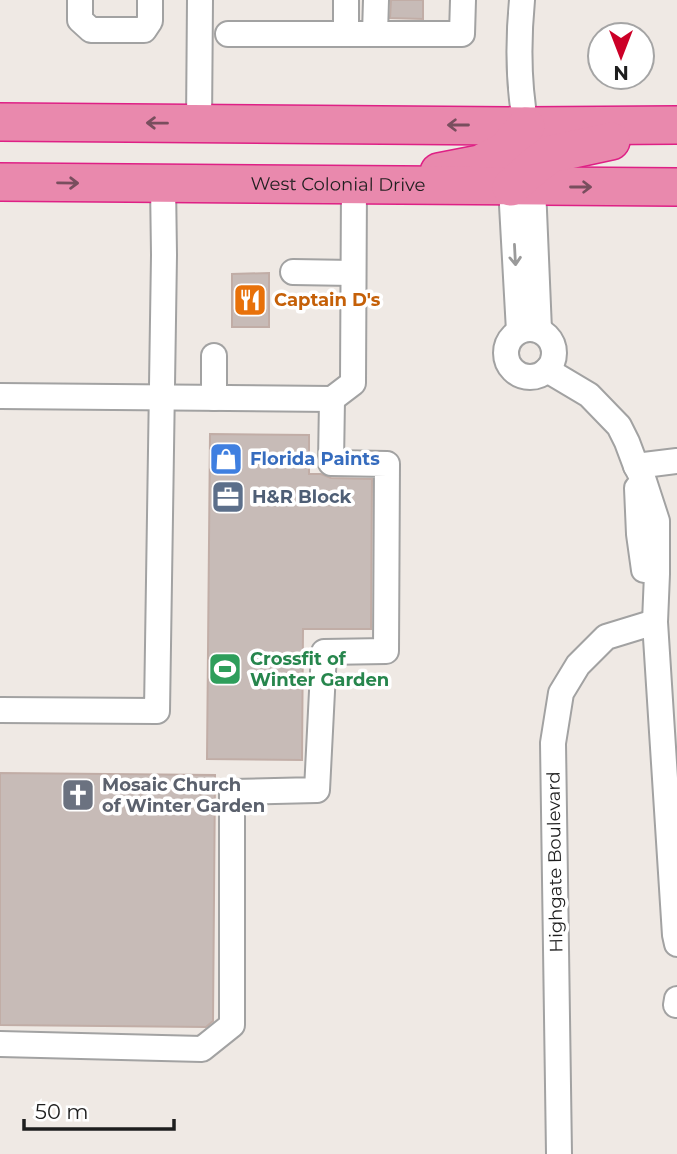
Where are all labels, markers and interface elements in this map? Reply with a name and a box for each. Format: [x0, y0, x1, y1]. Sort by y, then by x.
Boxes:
north arrow [586, 21, 656, 91]
text: N [613, 61, 629, 84]
one-way arrow [145, 117, 168, 130]
one-way arrow [446, 119, 469, 132]
street label: West Colonial Drive [250, 173, 426, 196]
one-way arrow [56, 176, 79, 189]
one-way arrow [569, 180, 592, 194]
one-way arrow [509, 243, 522, 265]
restaurant icon: Captain D's [231, 281, 269, 319]
place label: Captain D's [274, 289, 381, 311]
shop icon: Florida Paints [207, 440, 245, 478]
place label: Florida Paints [250, 448, 380, 470]
office icon: H&R Block [209, 478, 247, 516]
place label: H&R Block [252, 486, 352, 508]
place label: Crossfit of Winter Garden [250, 648, 389, 691]
sports icon: Crossfit of Winter Garden [206, 650, 244, 688]
street label: Highgate Boulevard [542, 771, 568, 953]
place label: Mosaic Church of Winter Garden [102, 774, 265, 817]
church icon: Mosaic Church of Winter Garden [59, 776, 97, 814]
scale bar [24, 1088, 175, 1132]
text: 50 m [35, 1099, 89, 1124]

